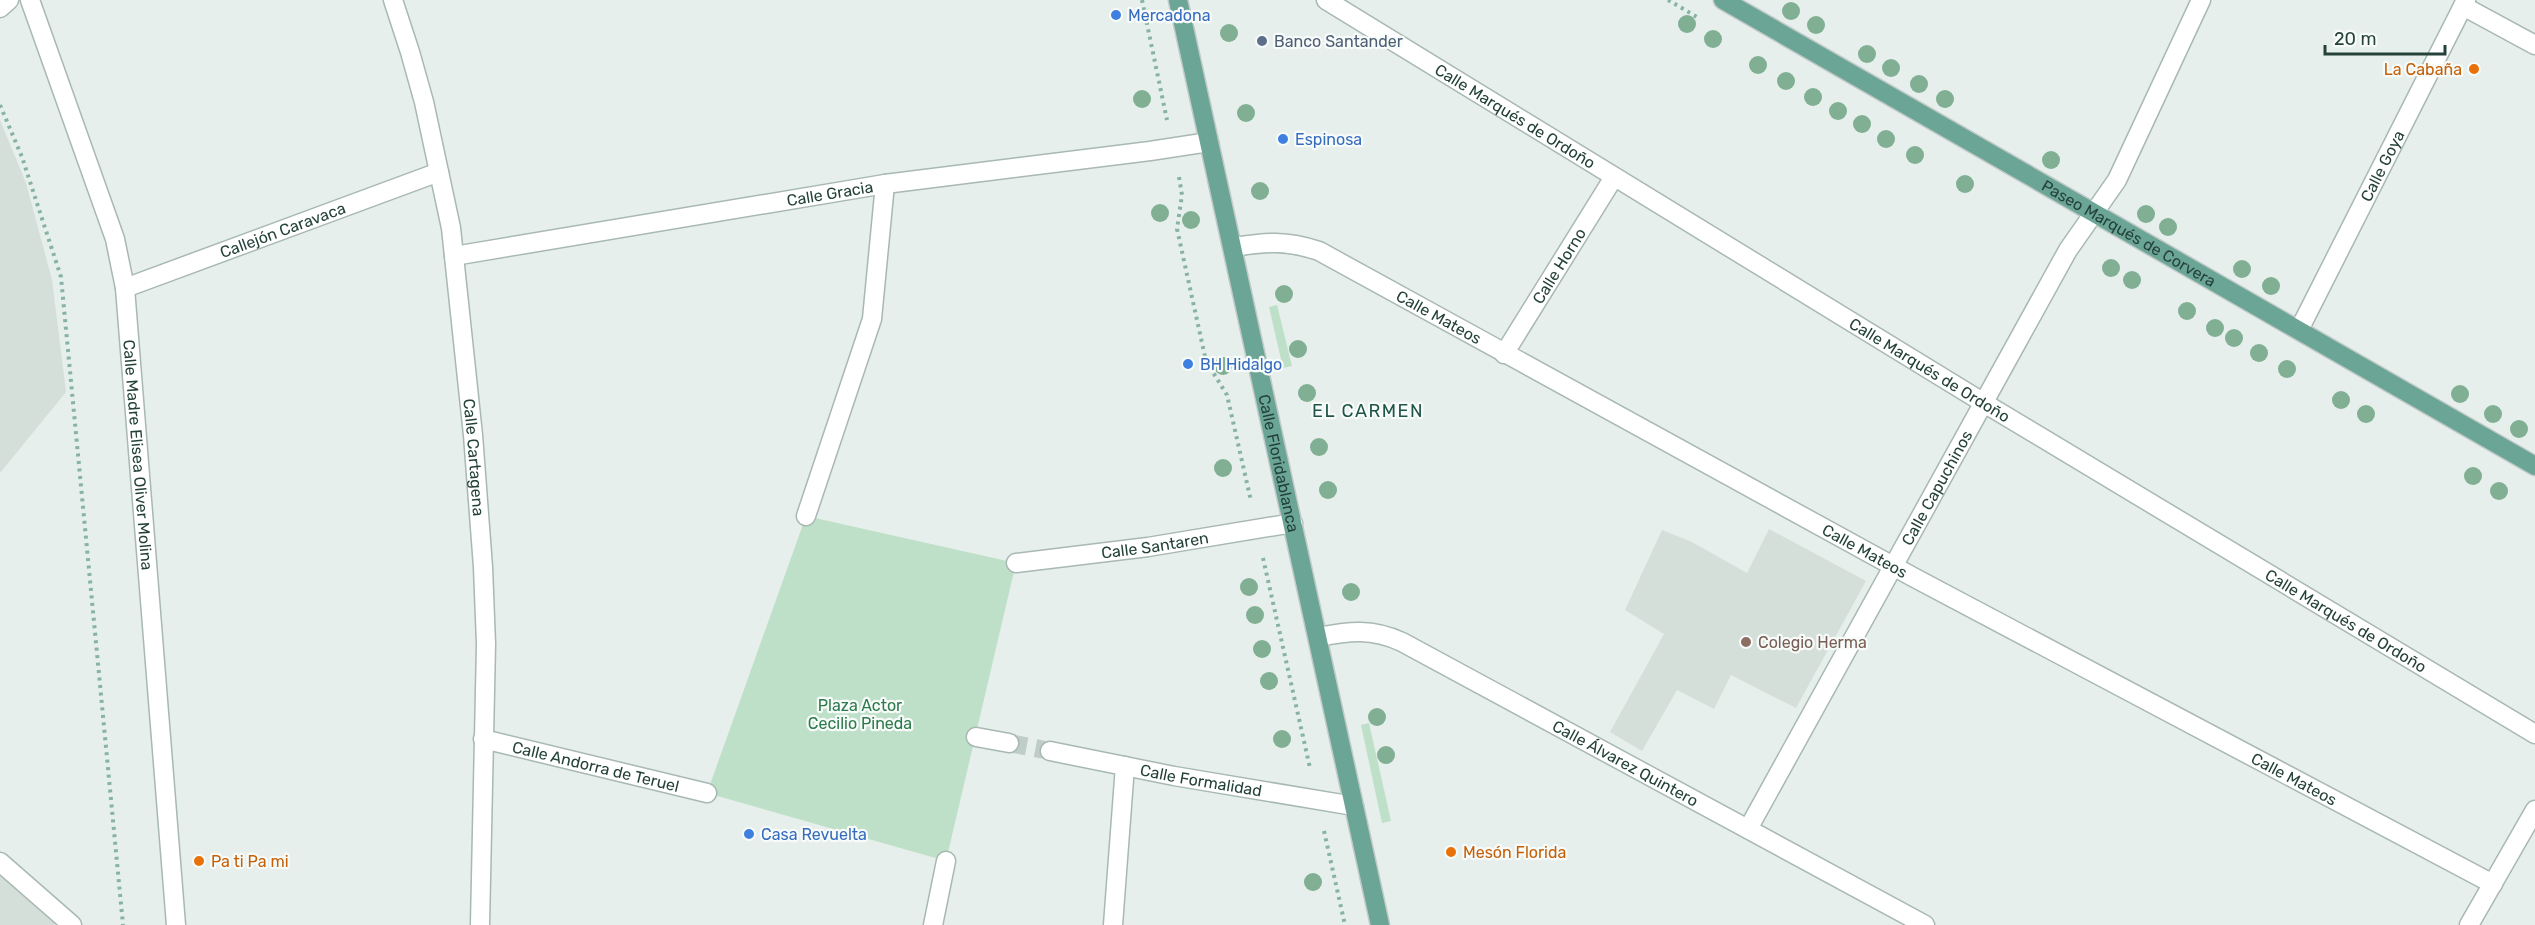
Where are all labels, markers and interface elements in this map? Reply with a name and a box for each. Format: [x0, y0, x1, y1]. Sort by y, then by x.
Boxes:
place label: Mercadona [1128, 6, 1210, 25]
marker: Mercadona [1109, 8, 1123, 22]
scale bar [2325, 18, 2445, 56]
text: 20 m [2334, 28, 2376, 50]
place label: Banco Santander [1274, 32, 1403, 51]
marker: Banco Santander [1255, 34, 1269, 48]
street label: Calle Marqués de Ordoño [1432, 60, 1599, 172]
place label: La Cabaña [2384, 60, 2462, 79]
marker: La Cabaña [2467, 62, 2481, 76]
street label: Calle Goya [2356, 127, 2408, 205]
place label: Espinosa [1295, 130, 1362, 149]
marker: Espinosa [1276, 132, 1290, 146]
street label: Paseo Marqués de Corvera [2038, 176, 2219, 290]
street label: Calle Gracia [785, 177, 874, 210]
street label: Callejón Caravaca [217, 198, 348, 262]
street label: Calle Horno [1528, 224, 1590, 307]
street label: Calle Mateos [1393, 286, 1485, 348]
street label: Calle Marqués de Ordoño [1846, 313, 2014, 426]
street label: Calle Madre Elisea Oliver Molina [120, 339, 157, 571]
place label: BH Hidalgo [1200, 355, 1282, 374]
marker: BH Hidalgo [1181, 357, 1195, 371]
street label: Calle Floridablanca [1255, 392, 1303, 534]
street label: Calle Cartagena [460, 398, 489, 517]
district label: EL CARMEN [1312, 400, 1424, 422]
street label: Calle Capuchinos [1897, 427, 1976, 548]
street label: Calle Mateos [1819, 520, 1911, 582]
street label: Calle Santaren [1100, 528, 1210, 562]
street label: Calle Marqués de Ordoño [2262, 565, 2430, 676]
place label: Colegio Herma [1758, 633, 1867, 652]
marker: Colegio Herma [1739, 635, 1753, 649]
park label: Plaza Actor Cecilio Pineda [808, 696, 912, 733]
street label: Calle Álvarez Quintero [1549, 716, 1702, 810]
street label: Calle Andorra de Teruel [510, 737, 681, 795]
street label: Calle Mateos [2248, 748, 2340, 809]
street label: Calle Formalidad [1139, 760, 1264, 800]
place label: Casa Revuelta [761, 825, 867, 844]
marker: Casa Revuelta [742, 827, 756, 841]
place label: Mesón Florida [1463, 843, 1566, 862]
marker: Mesón Florida [1444, 845, 1458, 859]
place label: Pa ti Pa mi [211, 852, 289, 871]
marker: Pa ti Pa mi [192, 854, 206, 868]

